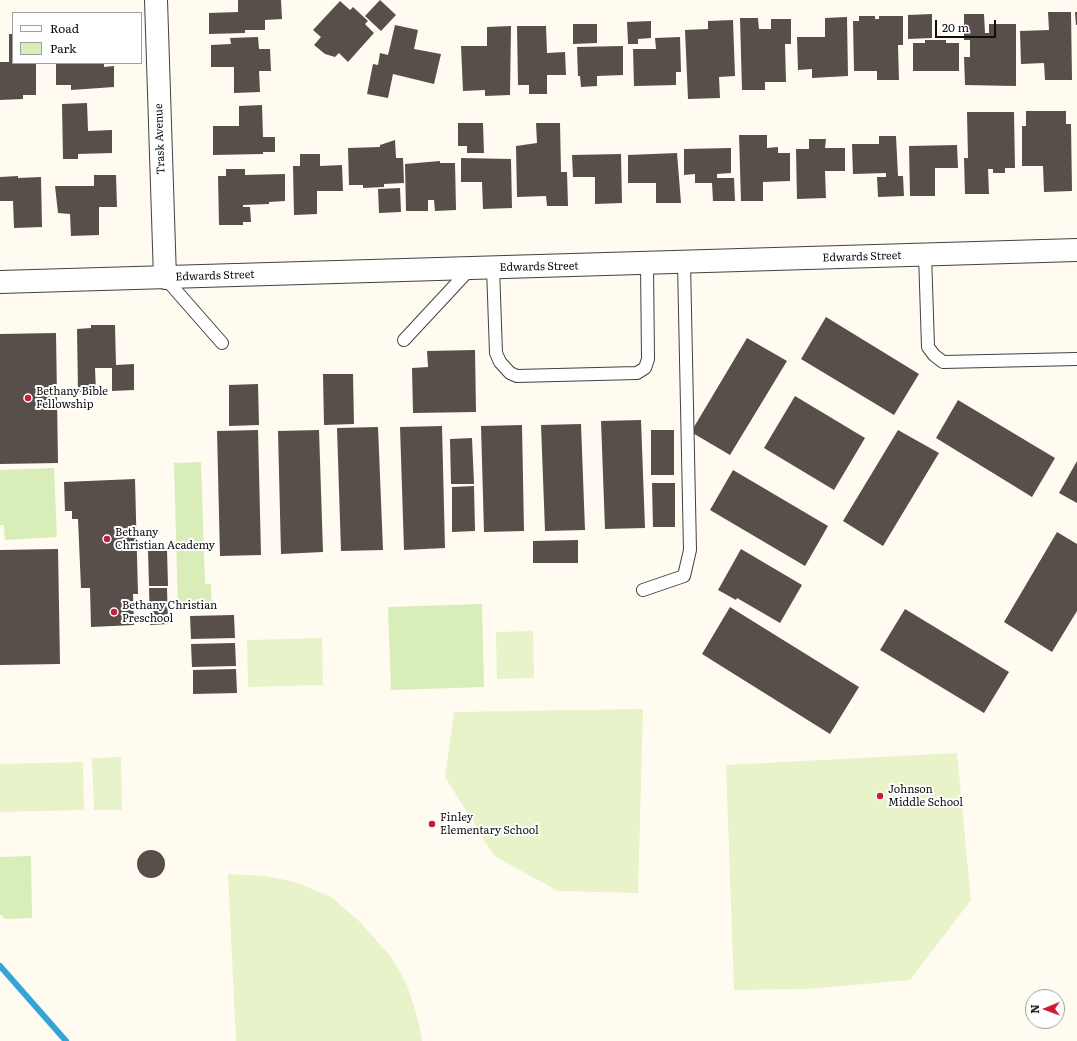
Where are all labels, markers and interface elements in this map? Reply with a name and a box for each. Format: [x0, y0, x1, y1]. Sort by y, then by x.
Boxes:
legend [12, 12, 142, 64]
scale bar [937, 12, 998, 38]
text: 20 m [942, 18, 969, 36]
text: Road [50, 19, 79, 37]
text: Park [50, 39, 76, 57]
street label: Trask Avenue [152, 103, 168, 175]
street label: Edwards Street [822, 249, 902, 265]
street label: Edwards Street [499, 260, 579, 274]
street label: Edwards Street [175, 268, 255, 284]
place label: Bethany Bible Fellowship [36, 385, 108, 411]
marker: Bethany Bible Fellowship [23, 393, 33, 403]
place label: Bethany Christian Academy [115, 526, 215, 552]
marker: Bethany Christian Academy [102, 534, 112, 544]
place label: Bethany Christian Preschool [122, 599, 217, 625]
marker: Bethany Christian Preschool [109, 607, 119, 617]
place label: Johnson Middle School [888, 783, 963, 809]
marker: Johnson Middle School [875, 791, 885, 801]
place label: Finley Elementary School [440, 811, 539, 837]
marker: Finley Elementary School [427, 819, 437, 829]
north arrow [1025, 989, 1065, 1029]
text: N [1026, 1004, 1042, 1014]

